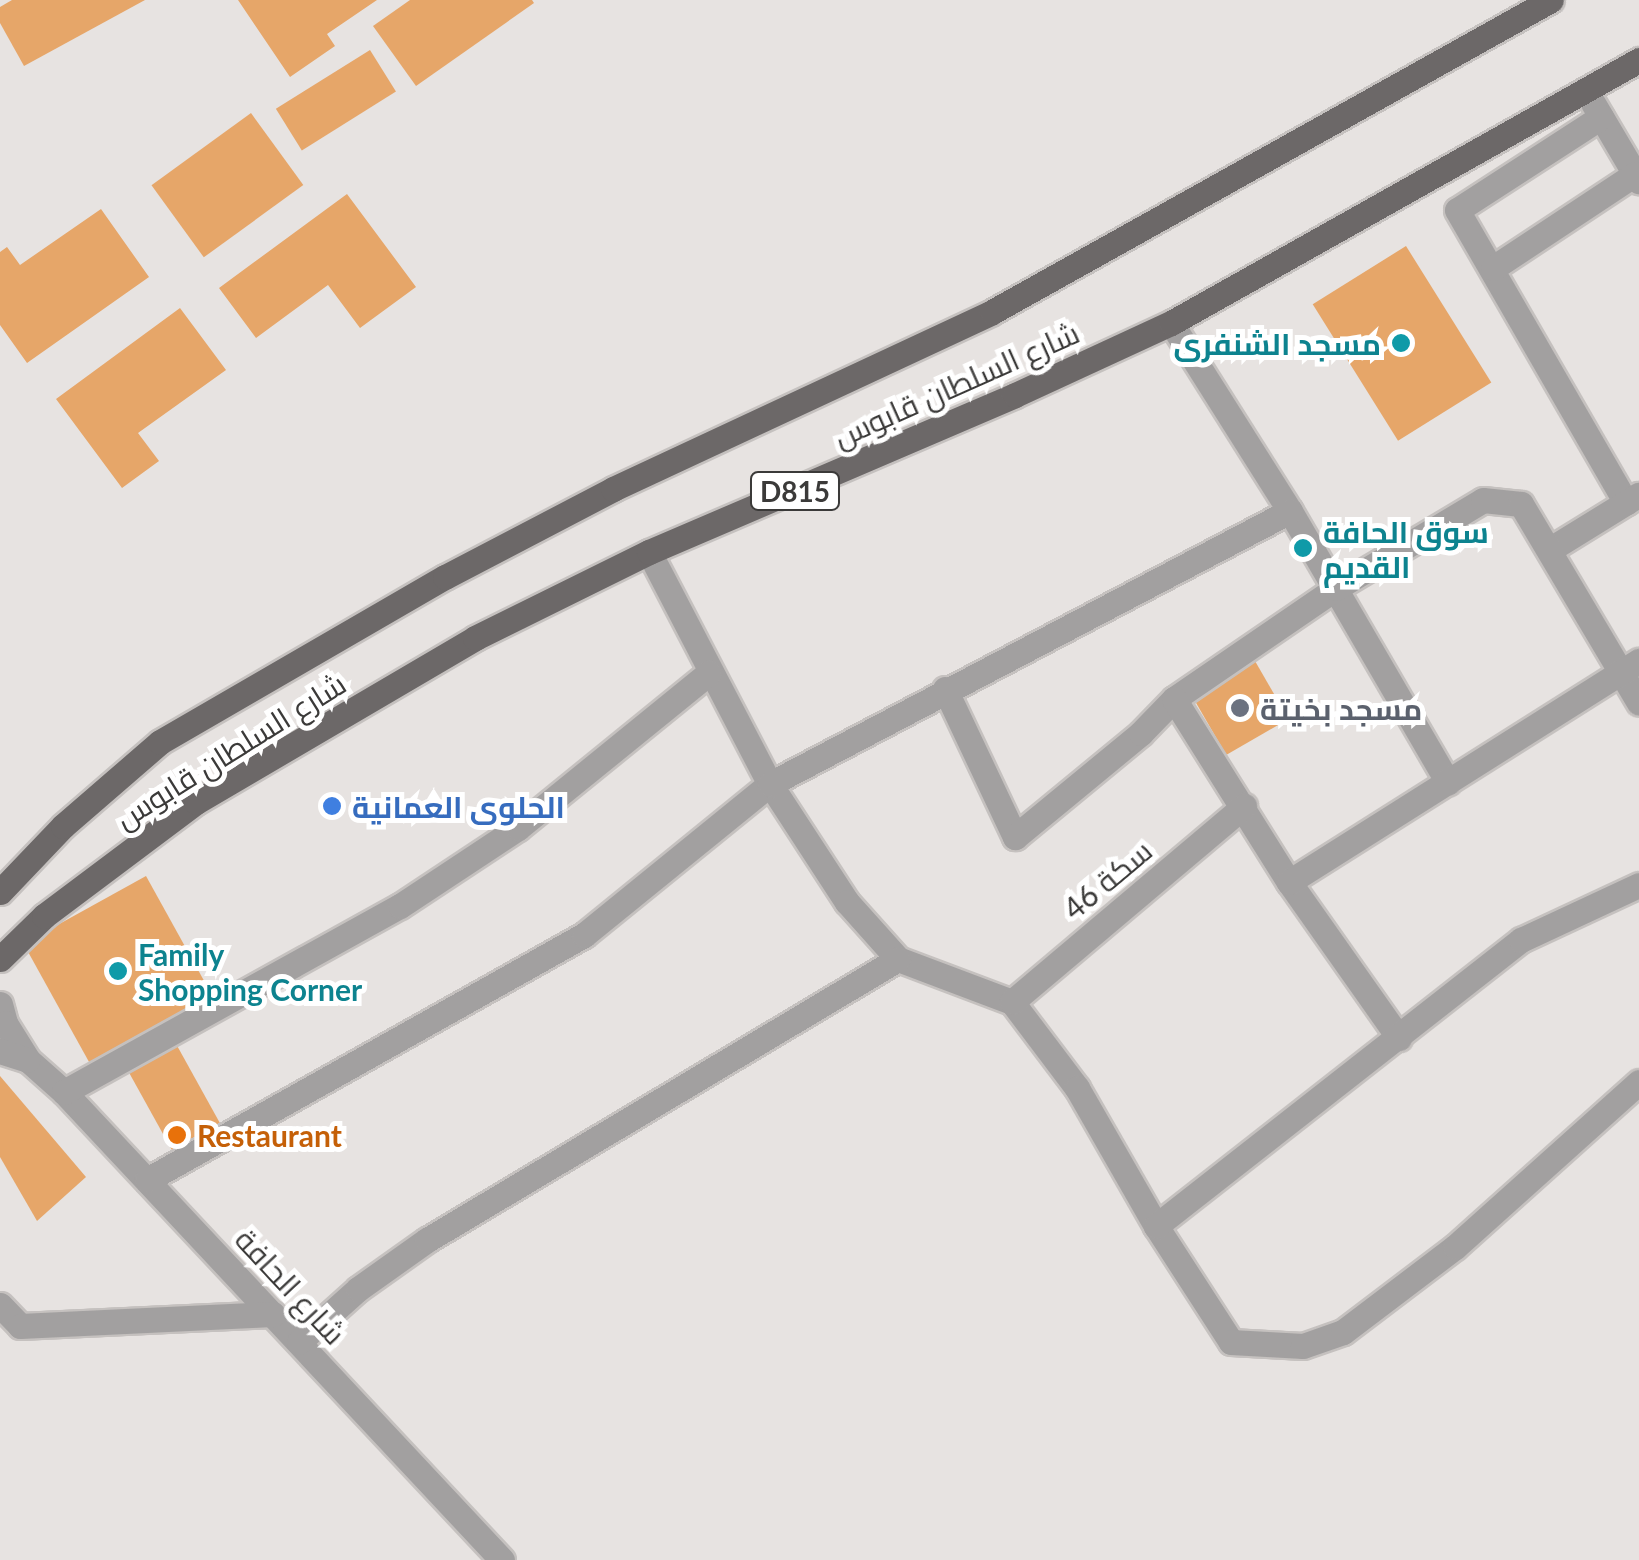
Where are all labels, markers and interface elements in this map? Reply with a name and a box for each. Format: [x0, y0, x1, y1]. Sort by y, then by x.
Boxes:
street label: شارع السلطان قابوس [828, 314, 1084, 454]
place label: مسجد الشنفرى [1173, 325, 1381, 361]
marker: مسجد الشنفرى [1390, 332, 1412, 354]
road number: D815 [748, 468, 842, 514]
place label: سوق الحافة القديم [1323, 513, 1489, 584]
marker: سوق الحافة القديم [1292, 537, 1314, 559]
street label: شارع السلطان قابوس [108, 665, 352, 835]
place label: مسجد بخيتة [1260, 690, 1422, 726]
marker: مسجد بخيتة [1229, 697, 1251, 719]
place label: الحلوى العمانية [352, 788, 565, 824]
marker: الحلوى العمانية [321, 795, 343, 817]
street label: سكة 46 [1055, 832, 1159, 926]
place label: Family Shopping Corner [138, 936, 362, 1006]
marker: Family Shopping Corner [107, 960, 129, 982]
place label: Restaurant [197, 1117, 342, 1153]
marker: Restaurant [166, 1124, 188, 1146]
street label: شارع الحافة [229, 1221, 353, 1351]

